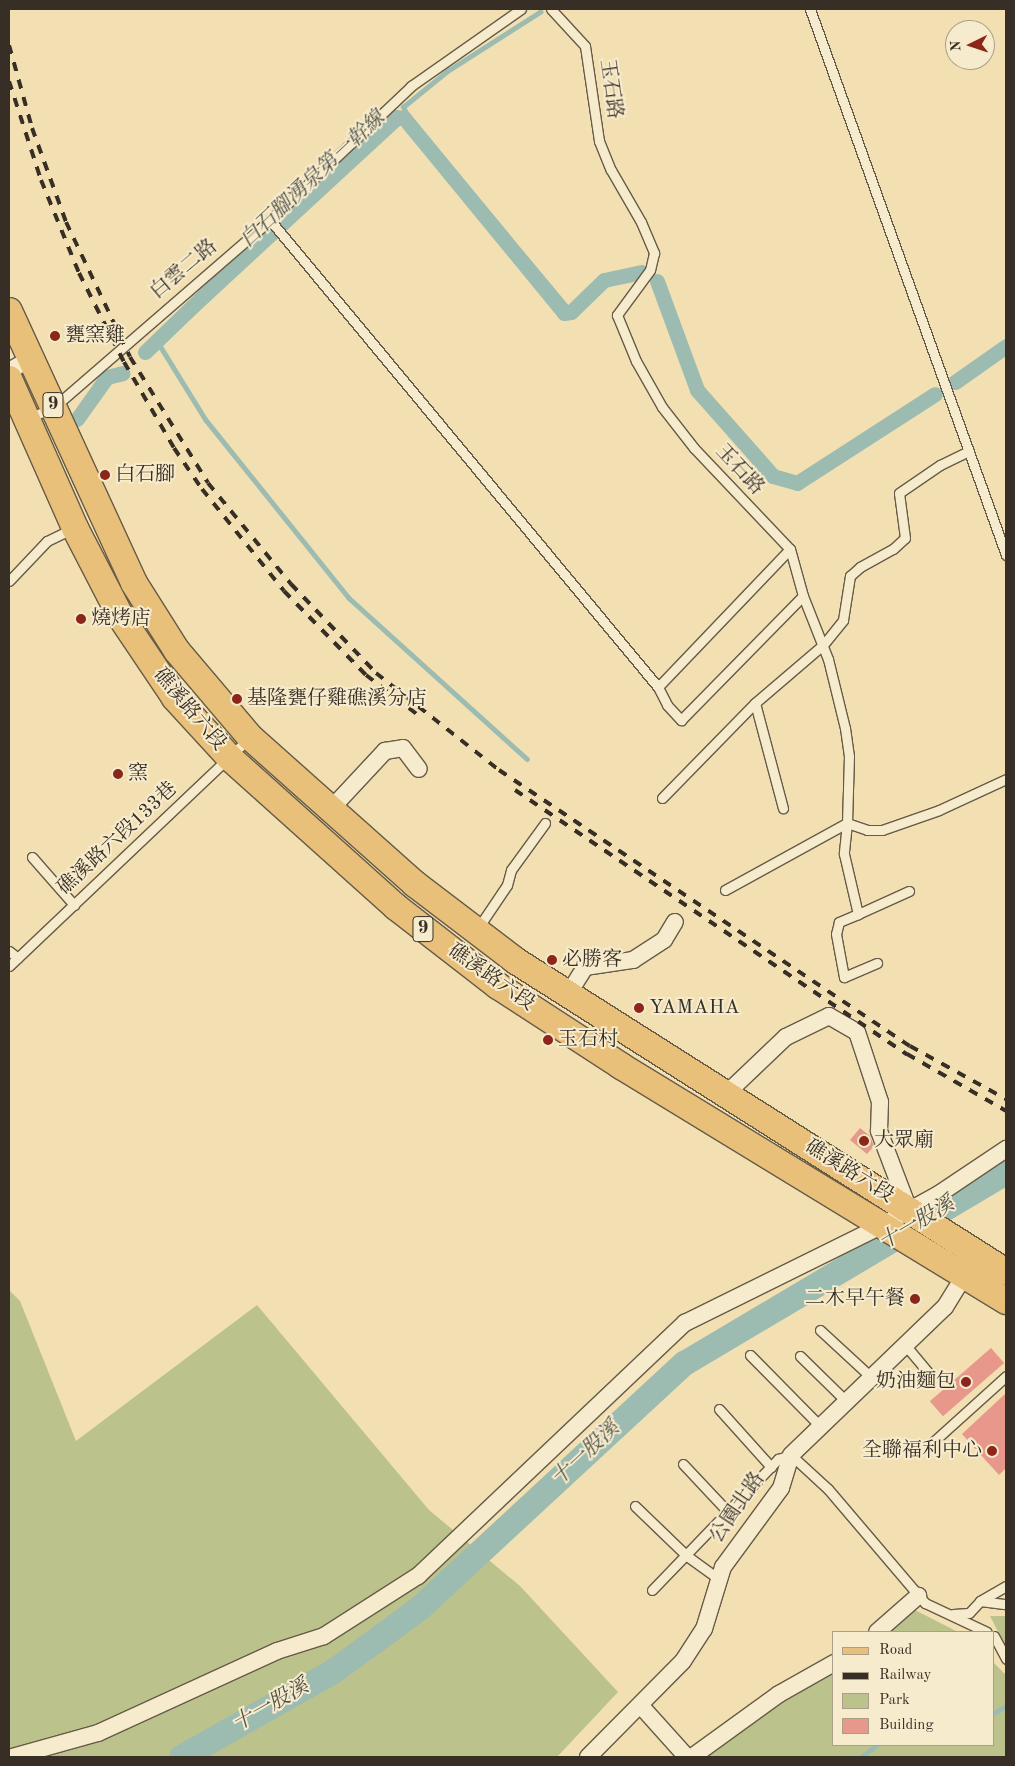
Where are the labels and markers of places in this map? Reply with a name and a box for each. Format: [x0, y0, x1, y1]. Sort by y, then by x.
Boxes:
place label: 甕窯雞 [65, 324, 125, 348]
marker: 甕窯雞 [49, 330, 61, 342]
place label: 白石腳 [115, 463, 175, 487]
marker: 白石腳 [99, 469, 111, 481]
place label: 燒烤店 [91, 607, 151, 631]
marker: 燒烤店 [75, 613, 87, 625]
place label: 基隆甕仔雞礁溪分店 [247, 687, 427, 711]
marker: 基隆甕仔雞礁溪分店 [231, 693, 243, 705]
place label: 窯 [128, 762, 148, 786]
marker: 窯 [112, 768, 124, 780]
place label: 必勝客 [562, 948, 622, 972]
marker: 必勝客 [546, 954, 558, 966]
place label: YAMAHA [649, 996, 740, 1020]
marker: YAMAHA [633, 1002, 645, 1014]
place label: 玉石村 [558, 1028, 618, 1052]
marker: 玉石村 [542, 1034, 554, 1046]
place label: 大眾廟 [874, 1129, 934, 1153]
marker: 大眾廟 [858, 1135, 870, 1147]
place label: 二木早午餐 [805, 1287, 905, 1311]
marker: 二木早午餐 [909, 1293, 921, 1305]
place label: 奶油麵包 [876, 1370, 956, 1394]
marker: 奶油麵包 [960, 1376, 972, 1388]
place label: 全聯福利中心 [862, 1439, 982, 1463]
marker: 全聯福利中心 [986, 1445, 998, 1457]

